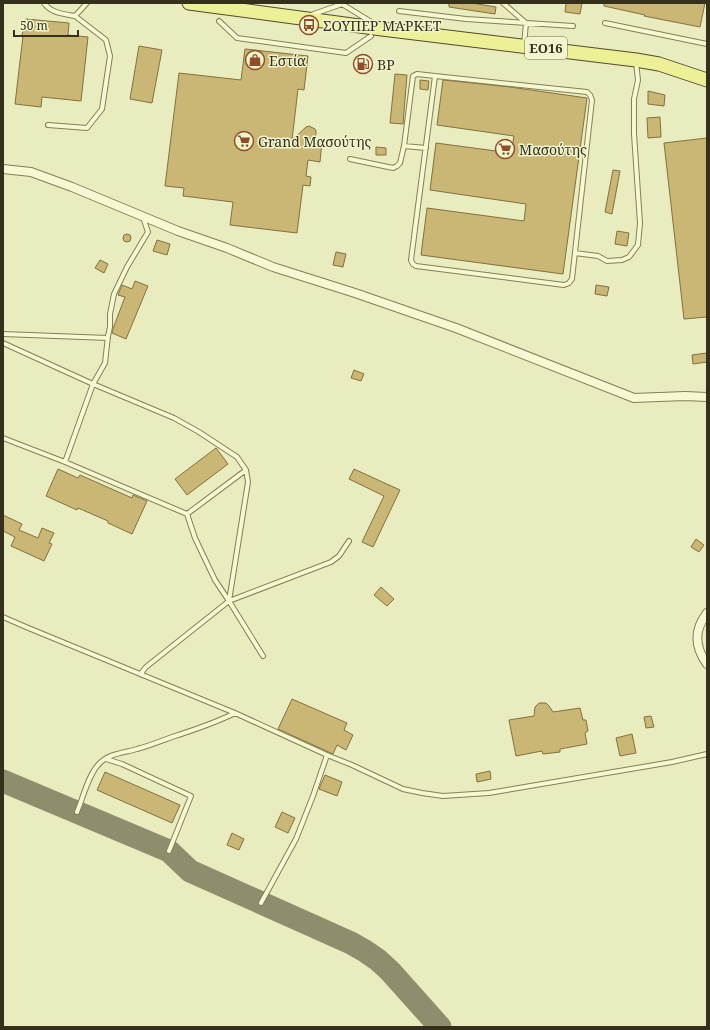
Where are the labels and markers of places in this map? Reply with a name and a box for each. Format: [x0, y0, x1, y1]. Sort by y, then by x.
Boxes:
bus stop icon: ΣΟΥΠΕΡ ΜΑΡΚΕΤ [298, 14, 320, 36]
place label: ΣΟΥΠΕΡ ΜΑΡΚΕΤ [323, 16, 442, 35]
shop icon: Εστία [244, 49, 266, 71]
place label: Εστία [269, 51, 306, 70]
fuel station icon: BP [352, 53, 374, 75]
place label: BP [377, 55, 395, 74]
supermarket icon: Grand Μασούτης [233, 130, 255, 152]
place label: Grand Μασούτης [258, 132, 372, 151]
supermarket icon: Μασούτης [494, 138, 516, 160]
place label: Μασούτης [519, 140, 587, 159]

